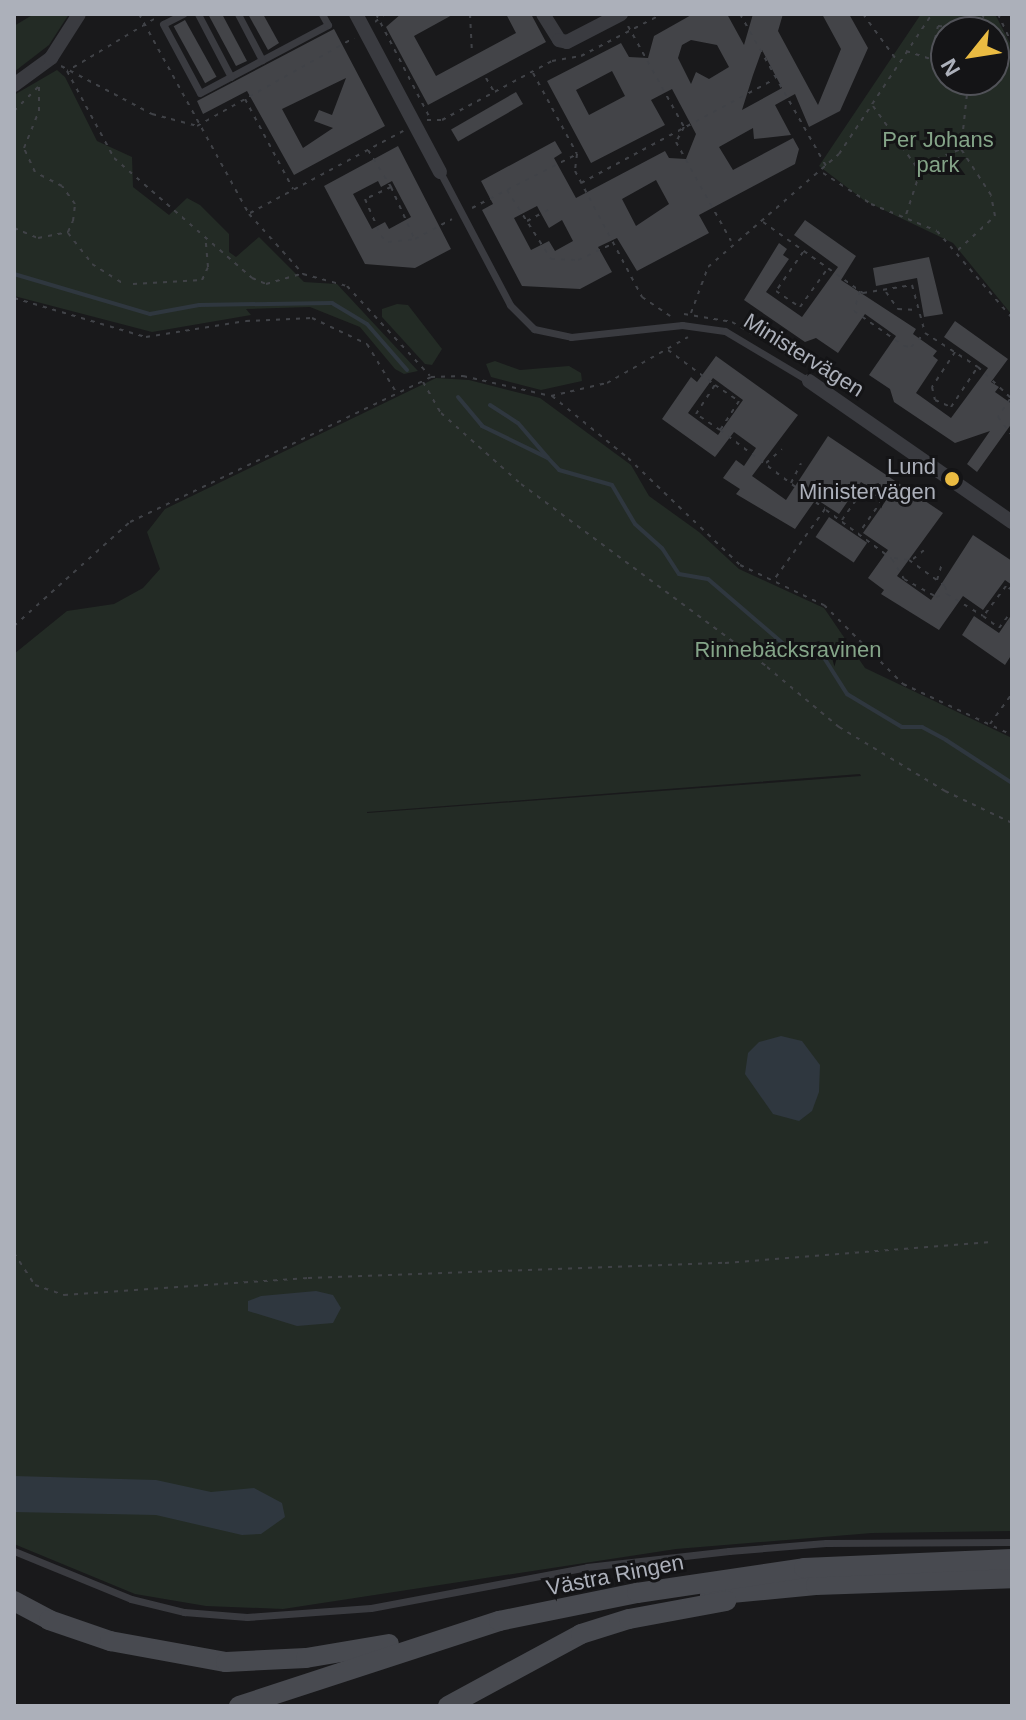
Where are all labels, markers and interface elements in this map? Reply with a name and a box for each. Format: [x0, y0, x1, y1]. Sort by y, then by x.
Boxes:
north arrow [930, 16, 1010, 96]
text: N [936, 54, 965, 80]
park label: Per Johans park [882, 126, 994, 178]
street label: Ministervägen [739, 308, 869, 402]
place label: Lund Ministervägen [799, 453, 936, 504]
marker: Lund Ministervägen [943, 470, 961, 488]
park label: Rinnebäcksravinen [694, 637, 882, 663]
street label: Västra Ringen [544, 1549, 686, 1601]

